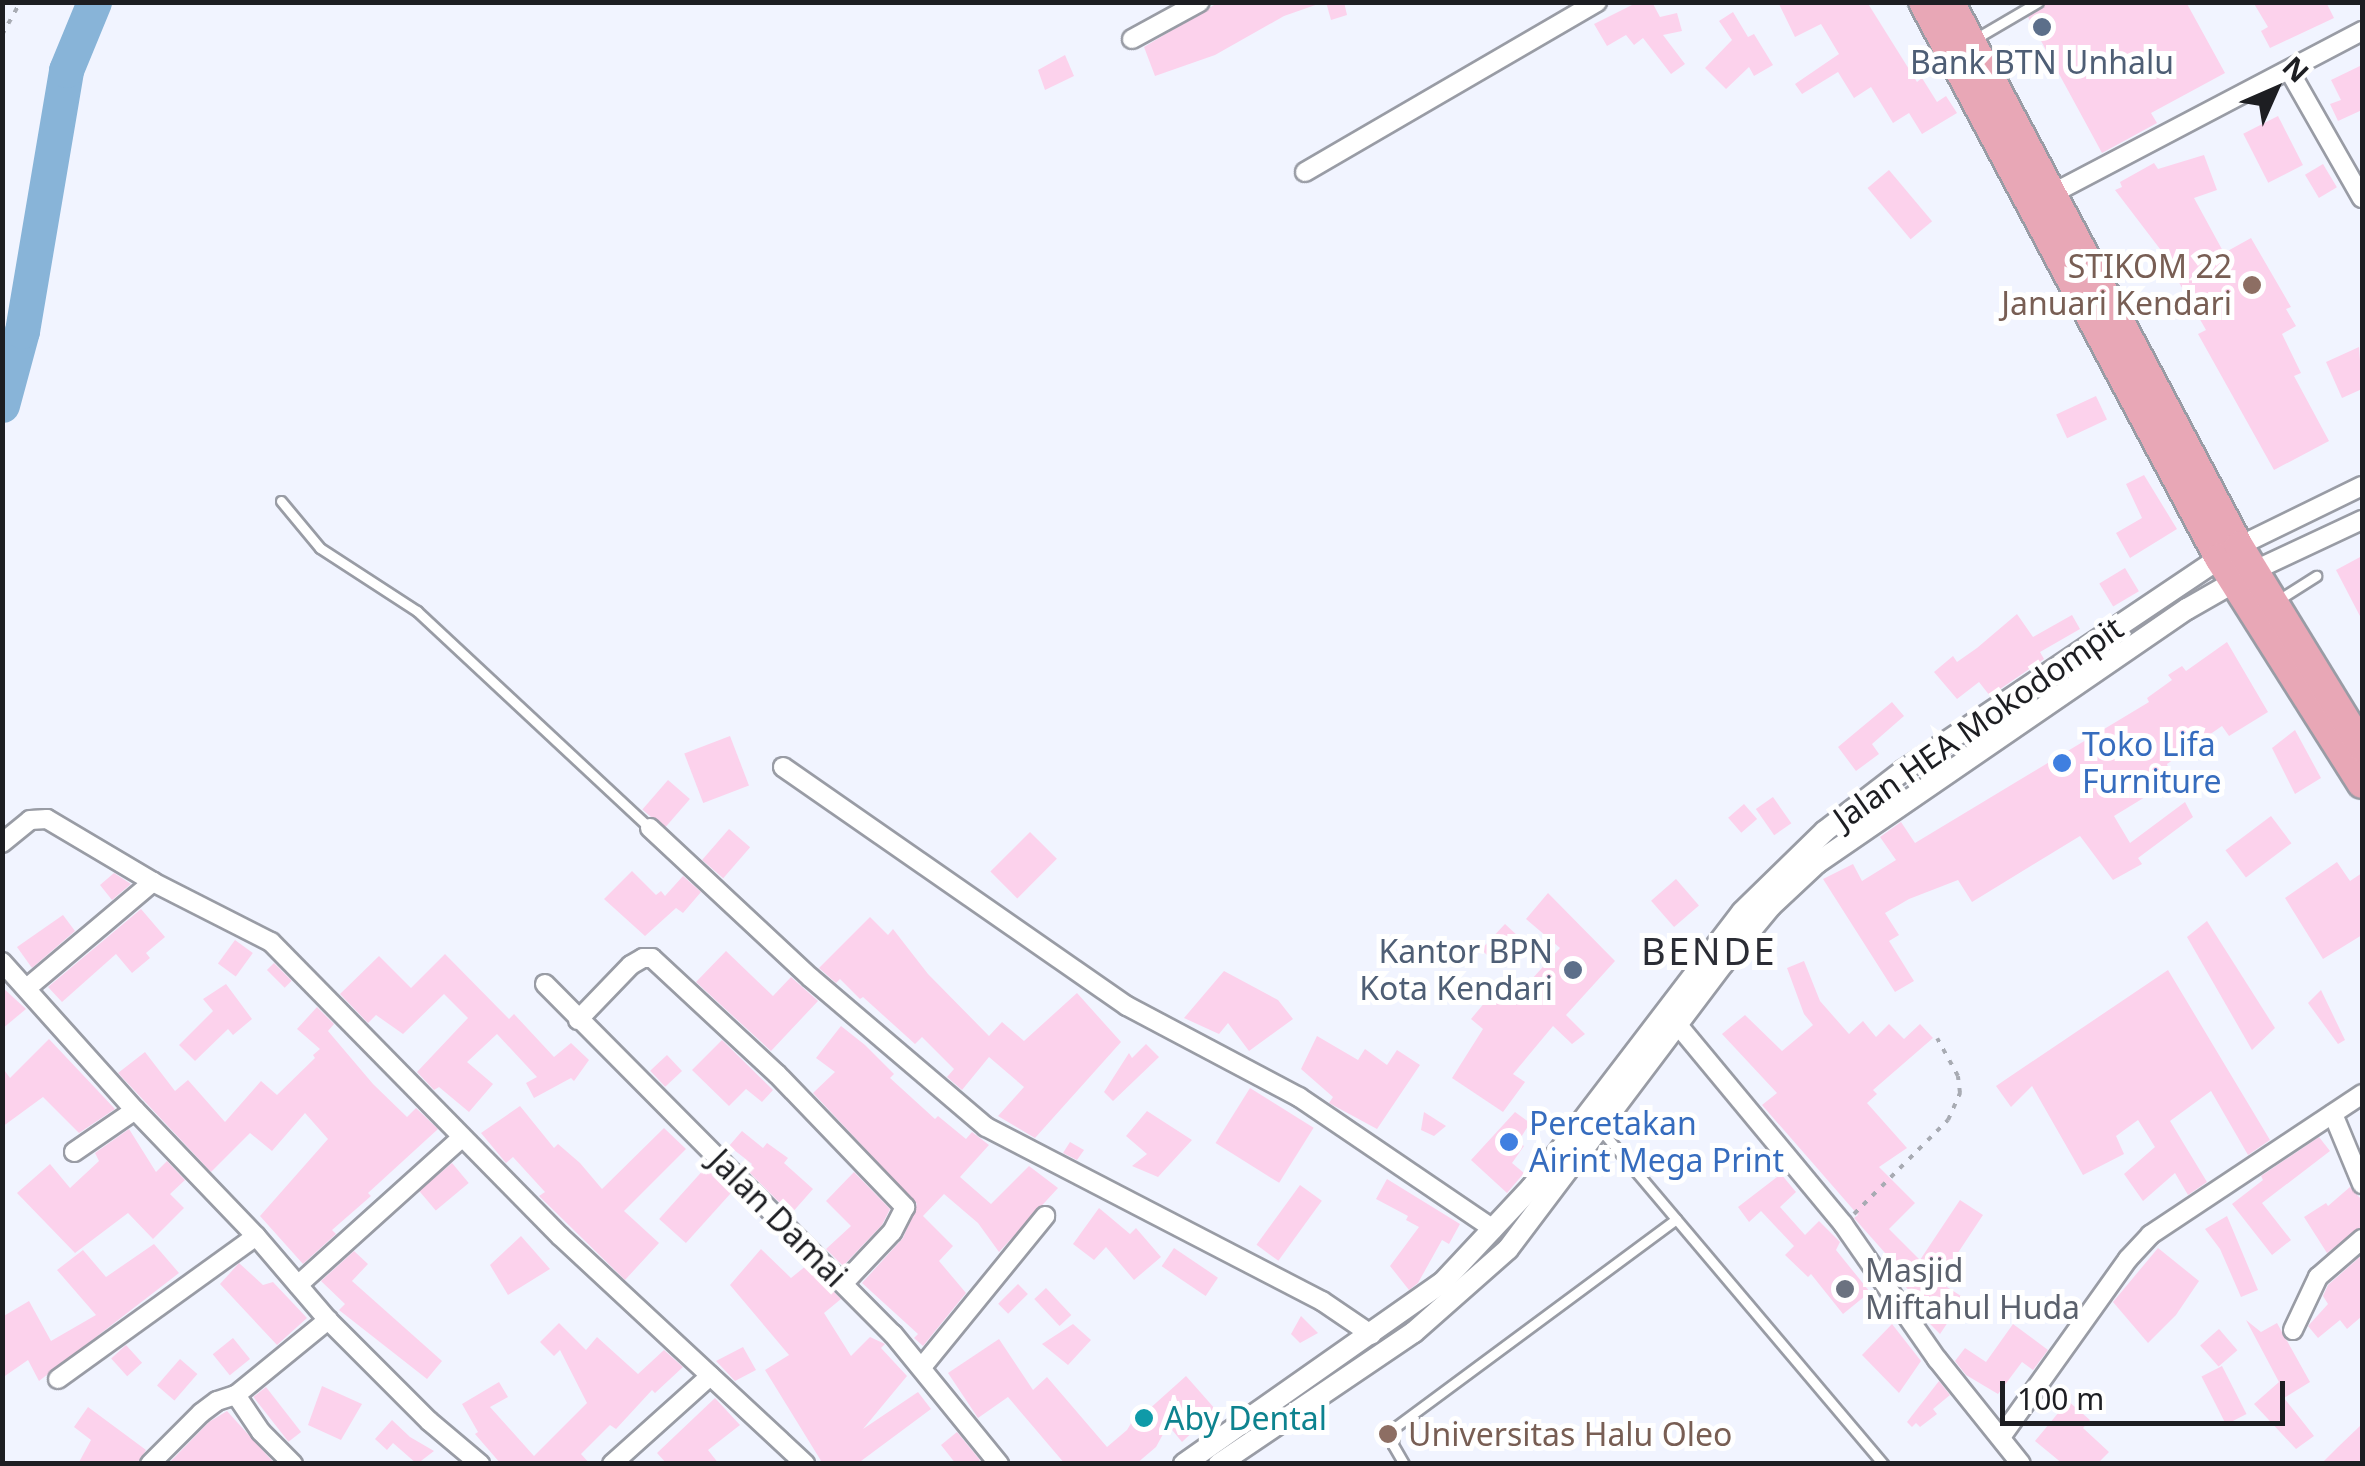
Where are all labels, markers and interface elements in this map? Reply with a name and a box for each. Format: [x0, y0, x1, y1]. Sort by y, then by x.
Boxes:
marker: Bank BTN Unhalu [2031, 16, 2053, 38]
north arrow [2225, 40, 2325, 140]
place label: Bank BTN Unhalu [1910, 43, 2174, 81]
text: N [2275, 47, 2318, 90]
place label: STIKOM 22 Januari Kendari [2001, 248, 2232, 323]
marker: STIKOM 22 Januari Kendari [2241, 274, 2263, 296]
street label: Jalan HEA Mokodompit [1826, 608, 2130, 838]
place label: Toko Lifa Furniture [2082, 726, 2222, 801]
marker: Toko Lifa Furniture [2051, 752, 2073, 774]
district label: BENDE [1641, 928, 1777, 974]
place label: Kantor BPN Kota Kendari [1359, 933, 1553, 1008]
marker: Kantor BPN Kota Kendari [1562, 959, 1584, 981]
place label: Percetakan Airint Mega Print [1529, 1105, 1784, 1180]
marker: Percetakan Airint Mega Print [1498, 1131, 1520, 1153]
street label: Jalan Damai [701, 1141, 855, 1295]
place label: Masjid Miftahul Huda [1865, 1252, 2080, 1327]
marker: Masjid Miftahul Huda [1834, 1278, 1856, 1300]
scale bar [2005, 1361, 2290, 1423]
text: 100 m [2017, 1378, 2104, 1419]
place label: Aby Dental [1164, 1399, 1327, 1437]
marker: Aby Dental [1133, 1407, 1155, 1429]
place label: Universitas Halu Oleo [1408, 1415, 1732, 1453]
marker: Universitas Halu Oleo [1377, 1423, 1399, 1445]

